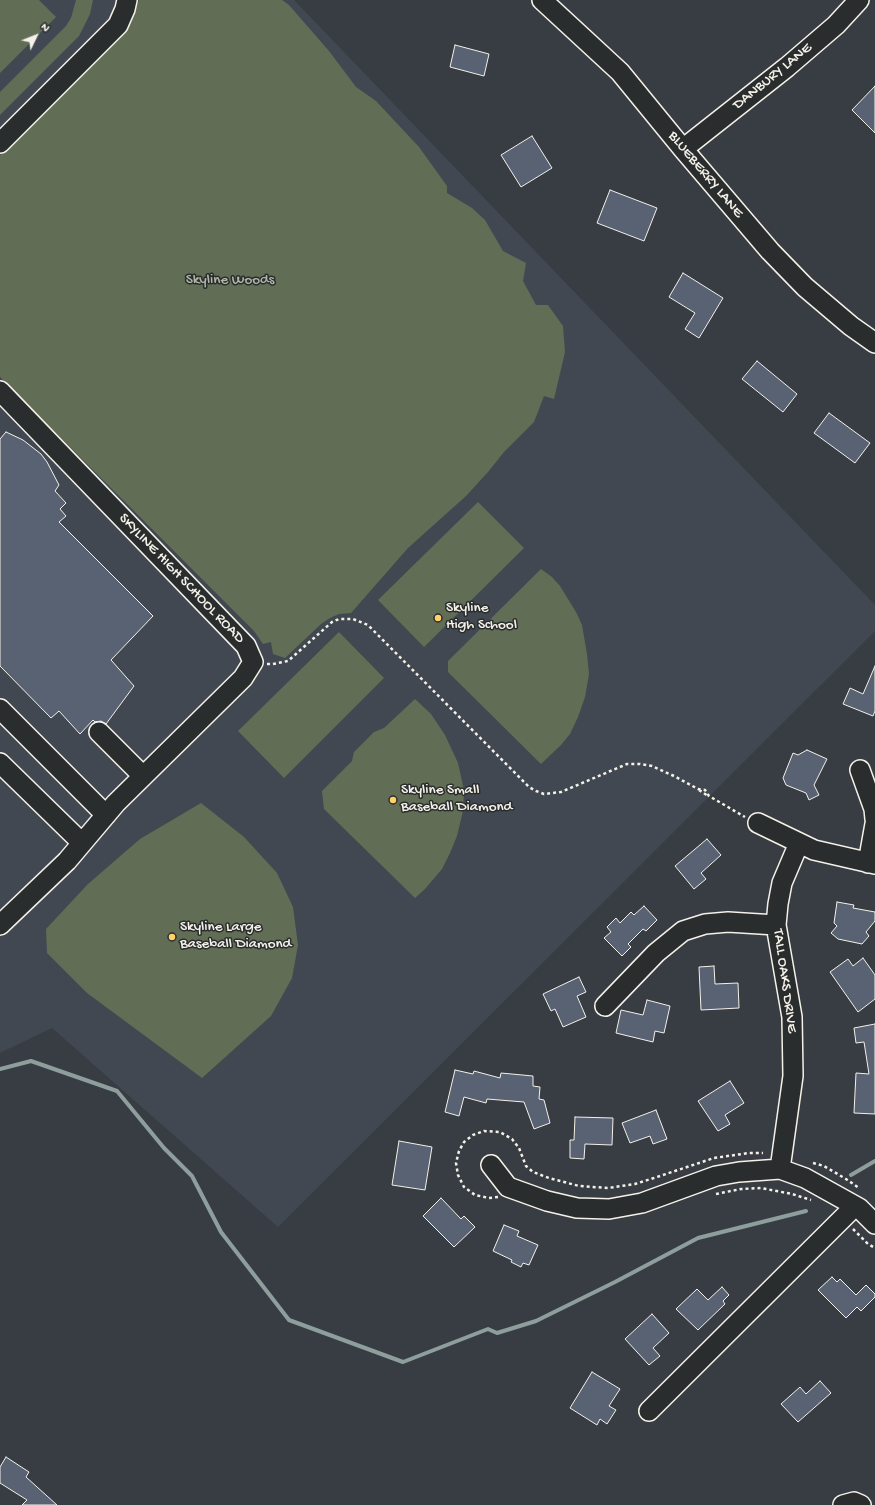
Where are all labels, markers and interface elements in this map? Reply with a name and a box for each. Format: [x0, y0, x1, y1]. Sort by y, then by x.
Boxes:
north arrow [16, 16, 56, 56]
text: N [38, 21, 52, 35]
street label: DANBURY LANE [730, 40, 816, 114]
street label: BLUEBERRY LANE [663, 128, 747, 222]
park label: Skyline Woods [186, 272, 274, 290]
street label: SKYLINE HIGH SCHOOL ROAD [114, 510, 248, 648]
place label: Skyline High School [446, 600, 517, 635]
marker: Skyline High School [433, 613, 443, 623]
place label: Skyline Small Baseball Diamond [401, 782, 512, 817]
marker: Skyline Small Baseball Diamond [388, 795, 398, 805]
place label: Skyline Large Baseball Diamond [180, 919, 291, 954]
street label: TALL OAKS DRIVE [768, 928, 800, 1034]
marker: Skyline Large Baseball Diamond [167, 932, 177, 942]

